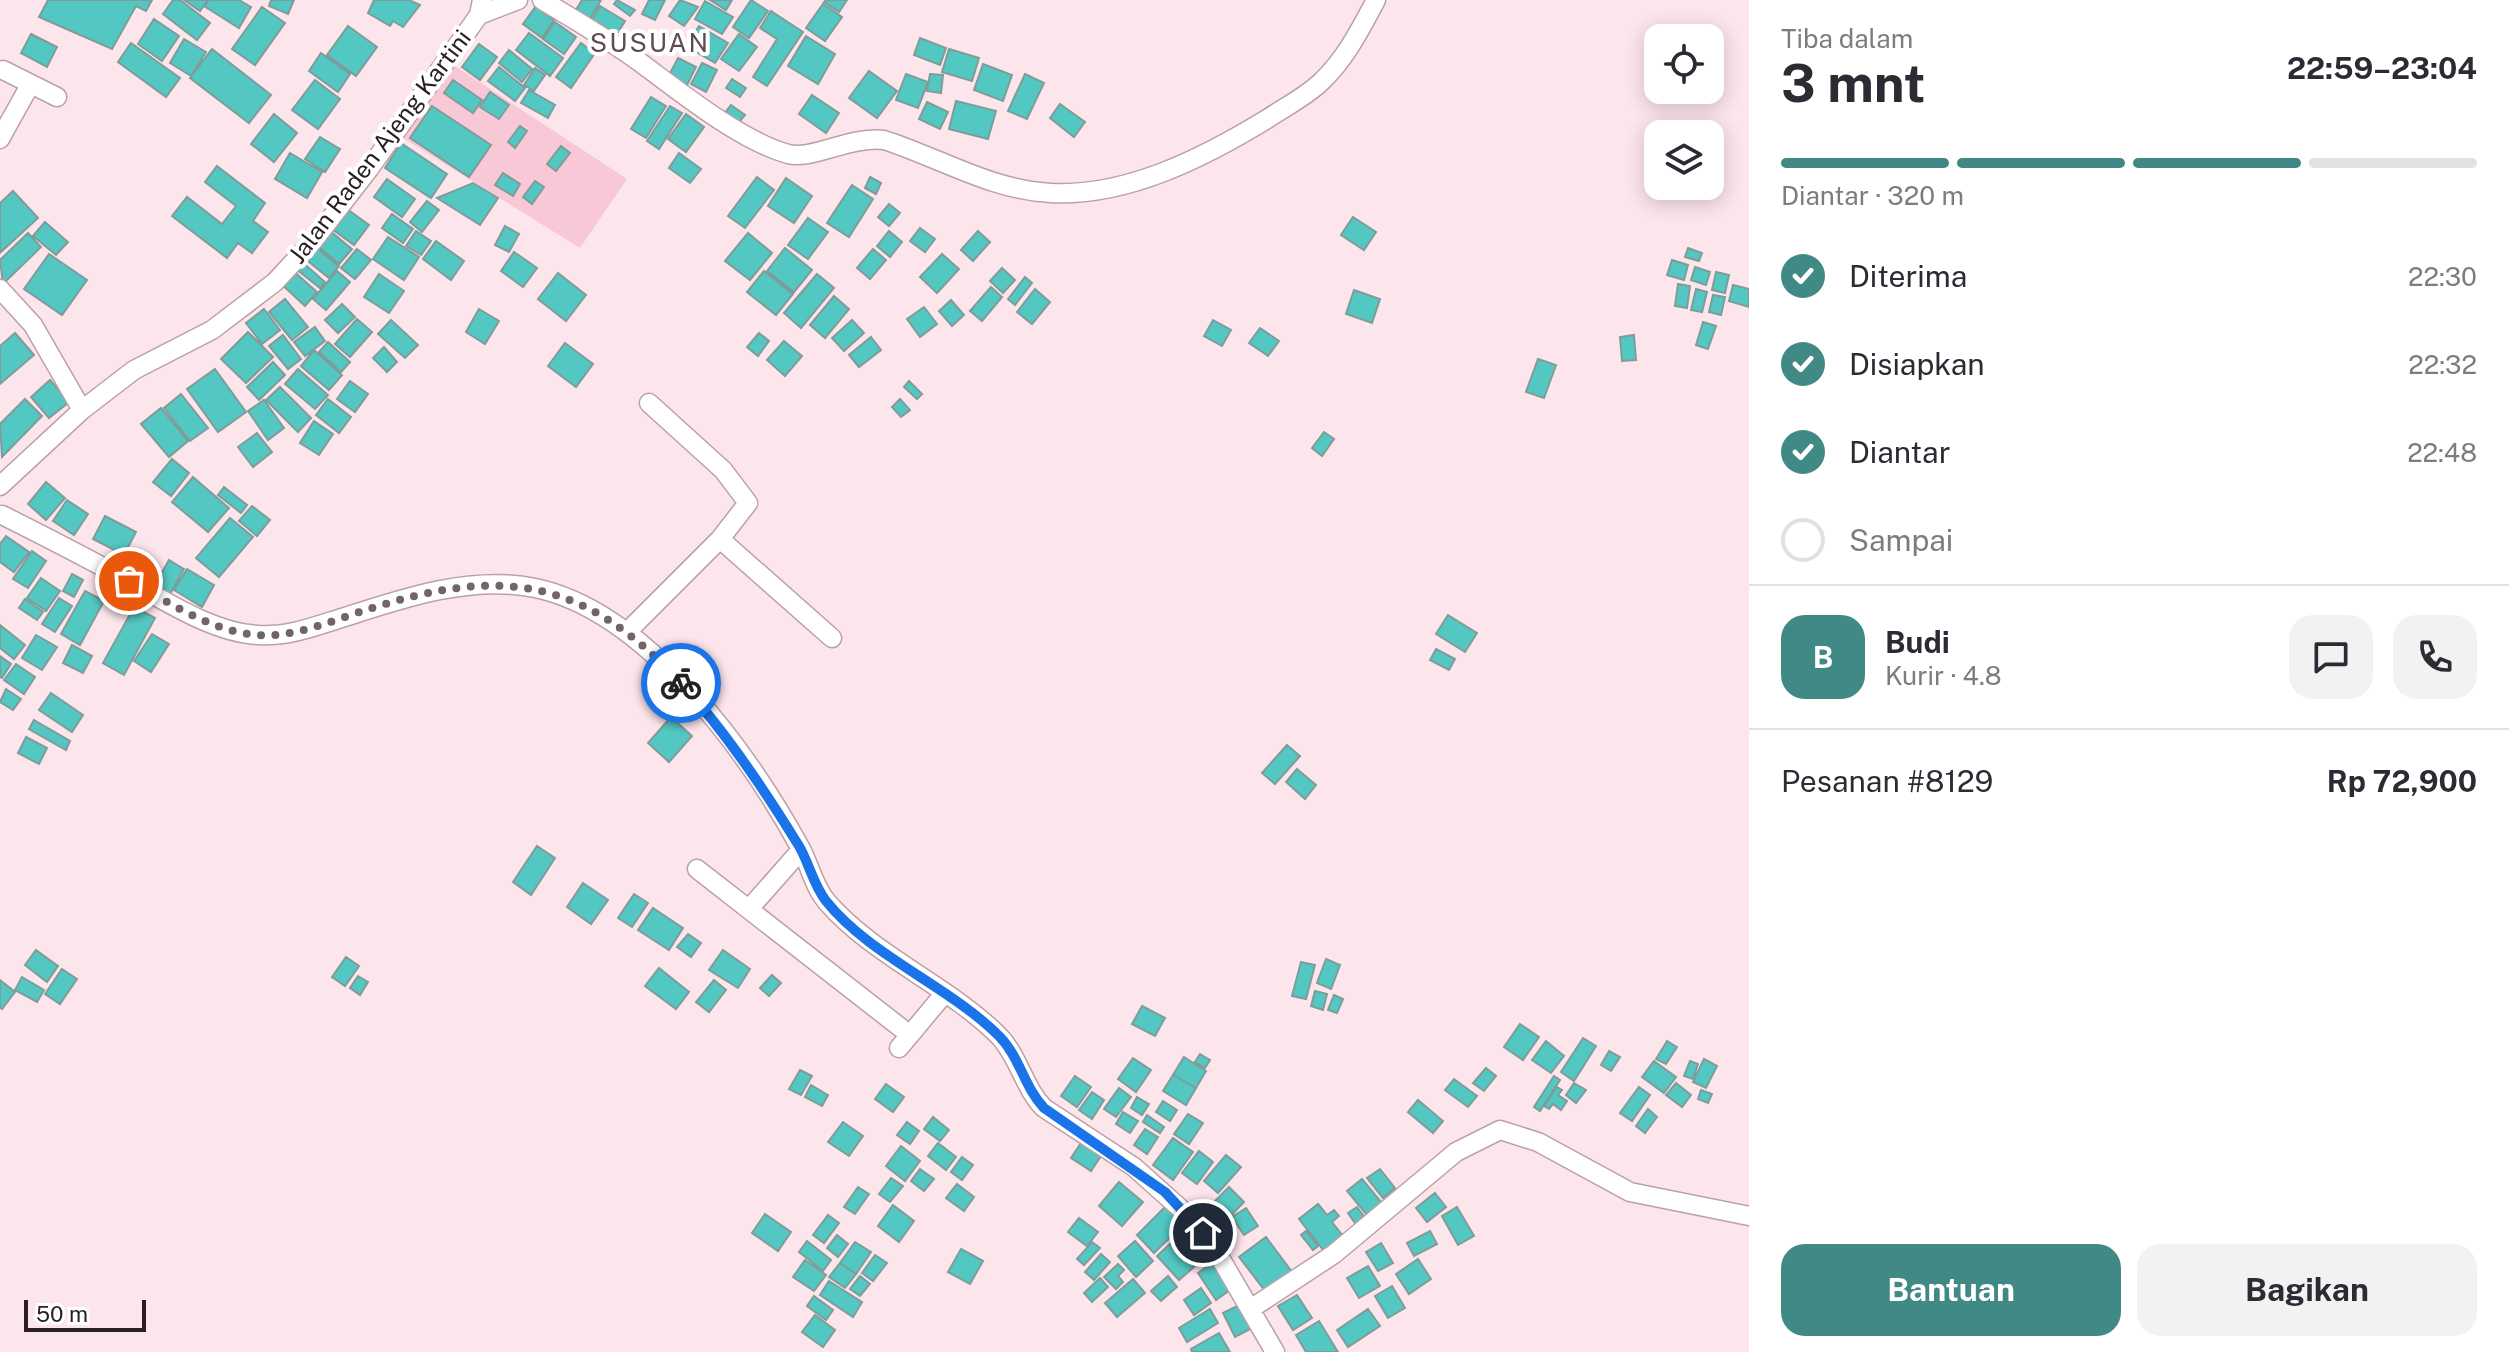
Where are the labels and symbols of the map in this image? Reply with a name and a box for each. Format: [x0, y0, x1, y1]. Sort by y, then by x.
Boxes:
street label: Jalan Raden Ajeng Kartini [282, 24, 476, 269]
district label: SUSUAN [590, 27, 710, 58]
pin [95, 547, 163, 615]
courier [641, 643, 721, 723]
pin [1169, 1199, 1237, 1267]
scale bar [24, 1296, 146, 1332]

